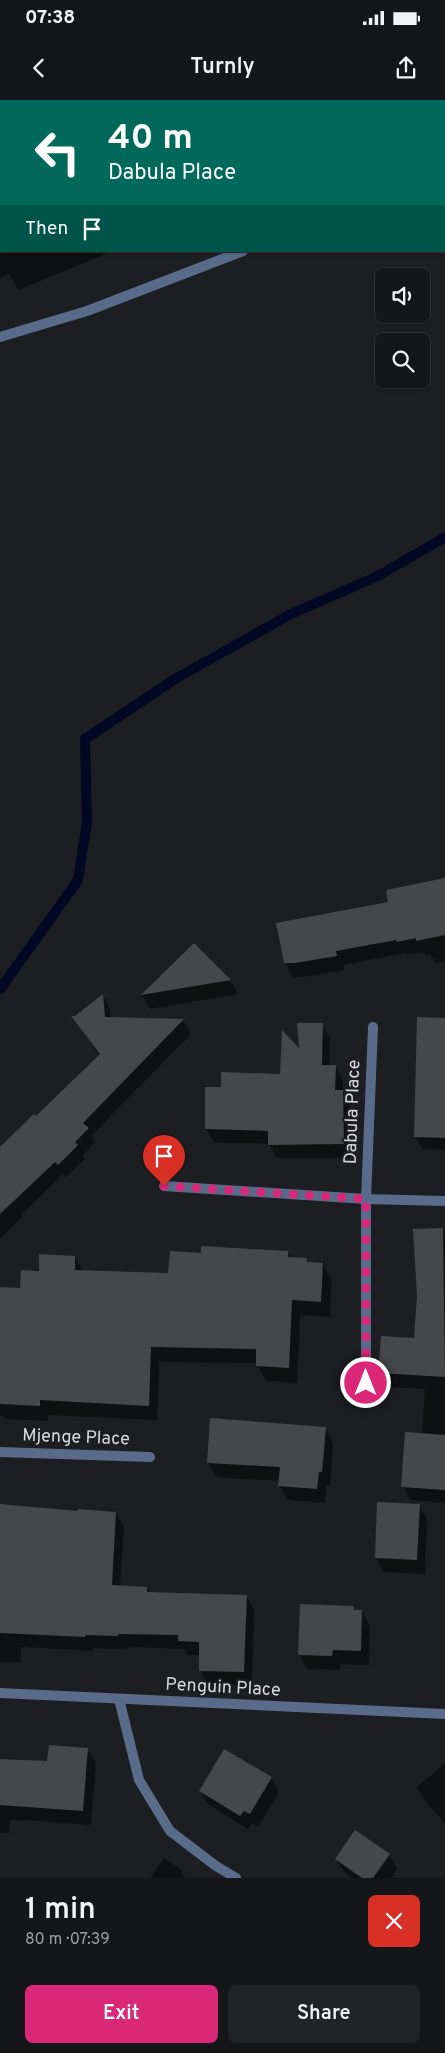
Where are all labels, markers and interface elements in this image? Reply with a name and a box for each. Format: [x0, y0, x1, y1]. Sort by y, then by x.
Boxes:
text: 07:38 [25, 6, 75, 30]
icon: back [25, 54, 53, 82]
text: Turnly [190, 54, 255, 81]
icon: share [392, 54, 420, 82]
text: 40 m [108, 117, 193, 161]
icon: left [25, 120, 90, 185]
text: Dabula Place [108, 160, 236, 187]
icon: arrive [78, 215, 106, 243]
text: Then [25, 217, 68, 241]
map controls [375, 268, 430, 388]
button: sound [375, 268, 430, 323]
button: search [375, 333, 430, 388]
street label: Dabula Place [340, 1059, 366, 1165]
pin [143, 1135, 185, 1186]
icon: arrive [150, 1142, 178, 1170]
position arrow [339, 1356, 391, 1408]
street label: Mjenge Place [22, 1425, 130, 1451]
street label: Penguin Place [165, 1673, 281, 1703]
text: 1 min [25, 1892, 96, 1929]
button: close [368, 1895, 420, 1947]
text: 80 m · 07:39 [25, 1930, 110, 1950]
button: Exit [25, 1985, 218, 2043]
button: Share [228, 1985, 420, 2043]

